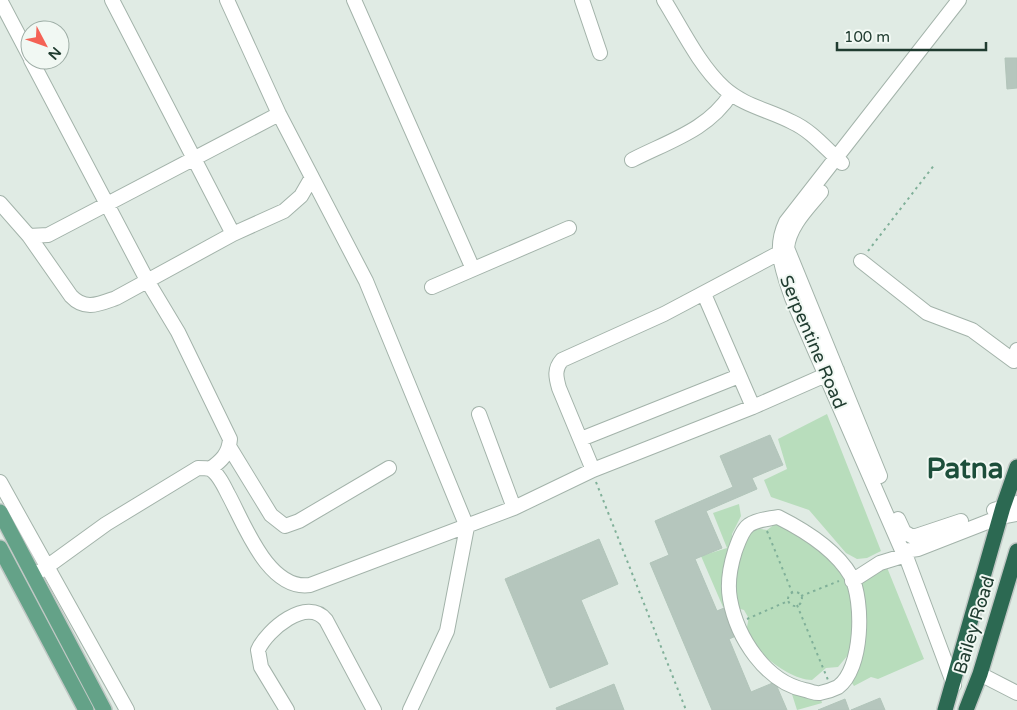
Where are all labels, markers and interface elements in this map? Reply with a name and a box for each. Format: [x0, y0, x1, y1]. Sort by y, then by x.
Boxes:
north arrow [20, 20, 70, 70]
scale bar [837, 20, 986, 52]
text: 100 m [844, 28, 890, 46]
text: N [44, 43, 65, 63]
street label: Serpentine Road [775, 272, 851, 412]
district label: Patna [927, 452, 1003, 486]
street label: Bailey Road [949, 573, 999, 677]

